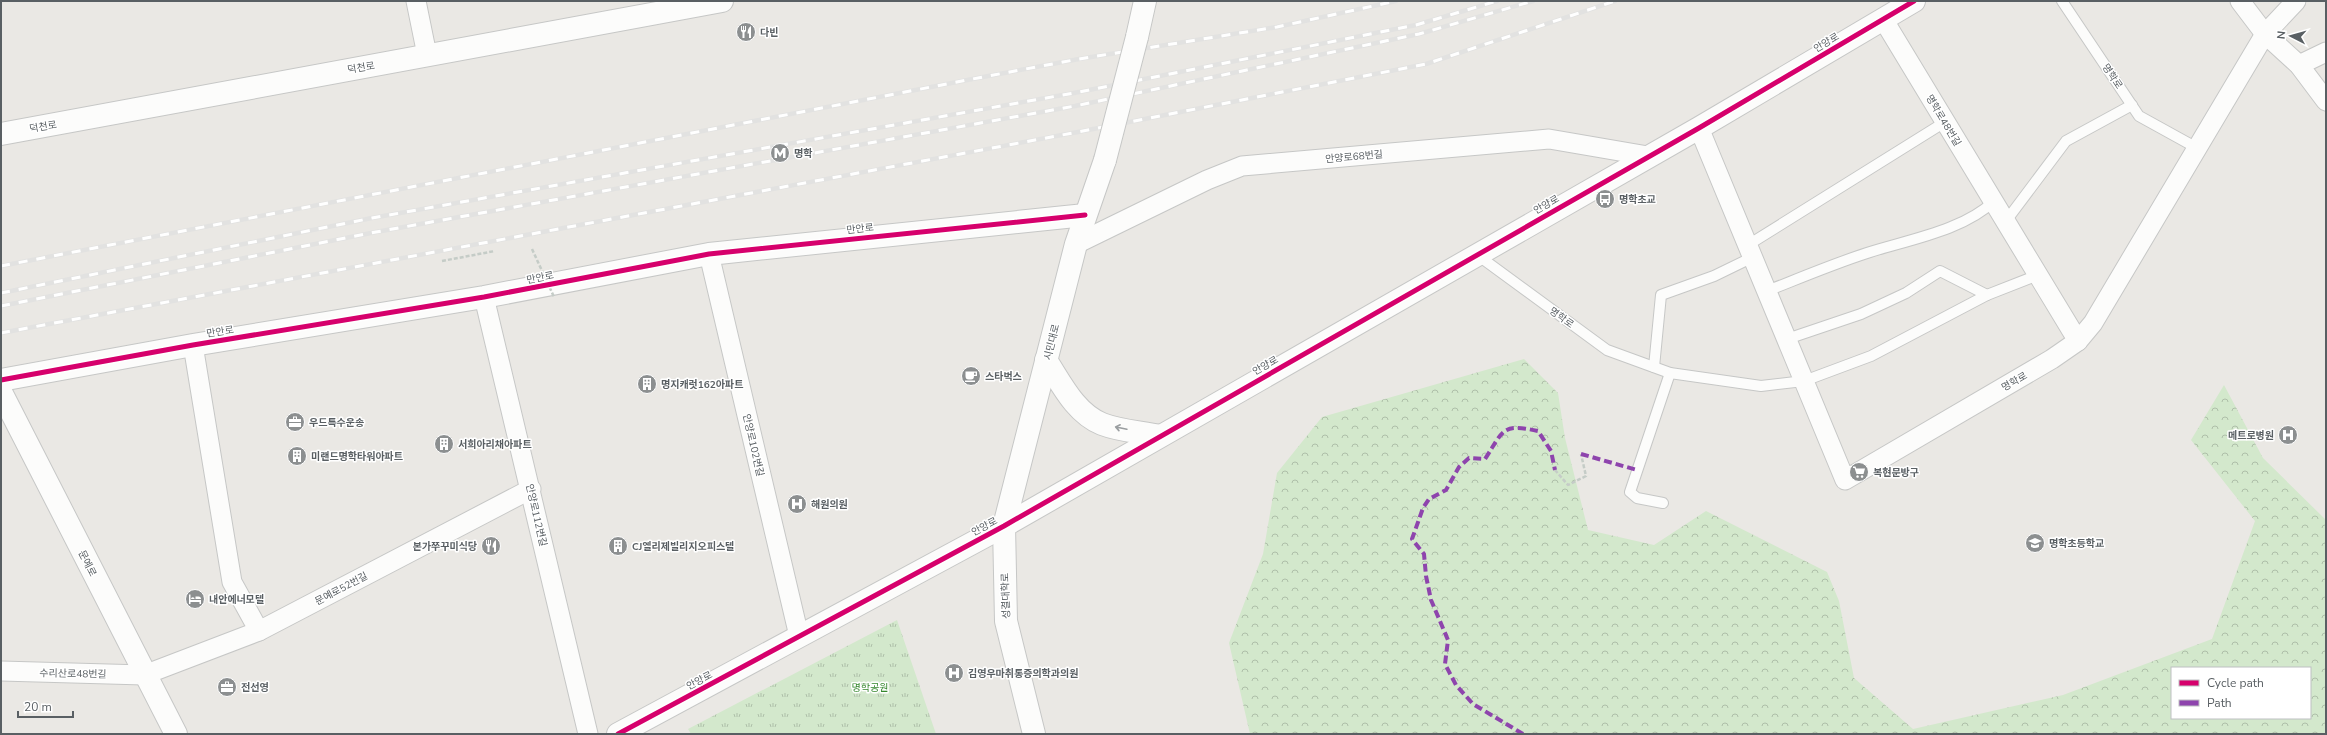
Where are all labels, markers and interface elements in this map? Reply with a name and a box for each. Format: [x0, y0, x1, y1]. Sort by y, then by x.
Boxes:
north arrow [2271, 16, 2311, 56]
restaurant icon: 다빈 [735, 21, 757, 43]
place label: 다빈 [760, 26, 778, 40]
street label: 안양로 [1811, 30, 1842, 56]
text: N [2274, 30, 2289, 40]
street label: 덕천로 [346, 59, 376, 77]
street label: 명학로 [2099, 61, 2126, 92]
street label: 명학로48번길 [1922, 92, 1964, 149]
street label: 덕천로 [28, 118, 58, 136]
metro station icon: 명학 [769, 142, 791, 164]
place label: 명학 [794, 147, 812, 161]
street label: 안양로68번길 [1325, 147, 1384, 166]
bus stop icon: 명학초교 [1594, 188, 1616, 210]
street label: 안양로 [1531, 192, 1562, 218]
place label: 명학초교 [1619, 193, 1656, 207]
street label: 만안로 [846, 221, 875, 237]
street label: 만안로 [525, 268, 555, 287]
street label: 명학로 [1546, 304, 1577, 332]
street label: 만안로 [205, 323, 235, 341]
street label: 시민대로 [1041, 323, 1063, 362]
street label: 안양로 [1250, 353, 1281, 379]
cafe icon: 스타벅스 [960, 365, 982, 387]
street label: 명학로 [1999, 369, 2030, 395]
place label: 스타벅스 [985, 370, 1022, 384]
building icon: 명지캐럿162아파트 [636, 373, 658, 395]
place label: 명지캐럿162아파트 [661, 378, 743, 392]
office icon: 우드특수운송 [284, 411, 306, 433]
street label: 안양로102번길 [739, 412, 767, 478]
place label: 우드특수운송 [309, 416, 364, 430]
one-way arrow [1115, 424, 1128, 432]
hospital icon: 메트로병원 [2277, 424, 2299, 446]
place label: 메트로병원 [2228, 429, 2274, 443]
building icon: 서희아리채아파트 [433, 433, 455, 455]
place label: 서희아리채아파트 [458, 438, 532, 452]
building icon: 미랜드명학타워아파트 [286, 445, 308, 467]
place label: 미랜드명학타워아파트 [311, 450, 403, 464]
supermarket icon: 복현문방구 [1848, 461, 1870, 483]
place label: 복현문방구 [1873, 466, 1919, 480]
street label: 안양로112번길 [522, 482, 550, 548]
hospital icon: 해원의원 [786, 493, 808, 515]
place label: 해원의원 [811, 498, 848, 512]
street label: 안양로 [969, 514, 1000, 540]
school or university icon: 명학초등학교 [2024, 532, 2046, 554]
restaurant icon: 본가쭈꾸미식당 [480, 535, 502, 557]
building icon: CJ엘리제빌리지오피스텔 [607, 535, 629, 557]
place label: 명학초등학교 [2049, 537, 2104, 551]
place label: 본가쭈꾸미식당 [413, 540, 477, 554]
place label: CJ엘리제빌리지오피스텔 [632, 540, 734, 554]
street label: 문예로 [75, 548, 100, 579]
street label: 문예로52번길 [313, 569, 370, 609]
street label: 성결대학로 [998, 573, 1014, 619]
hotel icon: 내안에너모텔 [184, 588, 206, 610]
place label: 내안에너모텔 [209, 593, 264, 607]
hospital icon: 김영우마취통증의학과의원 [943, 662, 965, 684]
street label: 수리산로48번길 [39, 666, 107, 682]
place label: 김영우마취통증의학과의원 [968, 667, 1078, 681]
legend [2171, 667, 2311, 719]
street label: 안양로 [684, 668, 715, 694]
text: Cycle path [2207, 675, 2264, 691]
office icon: 전선영 [216, 676, 238, 698]
place label: 전선영 [241, 681, 269, 695]
park label: 명학공원 [852, 681, 888, 695]
scale bar [18, 693, 73, 719]
text: Path [2207, 695, 2232, 711]
text: 20 m [24, 699, 52, 715]

